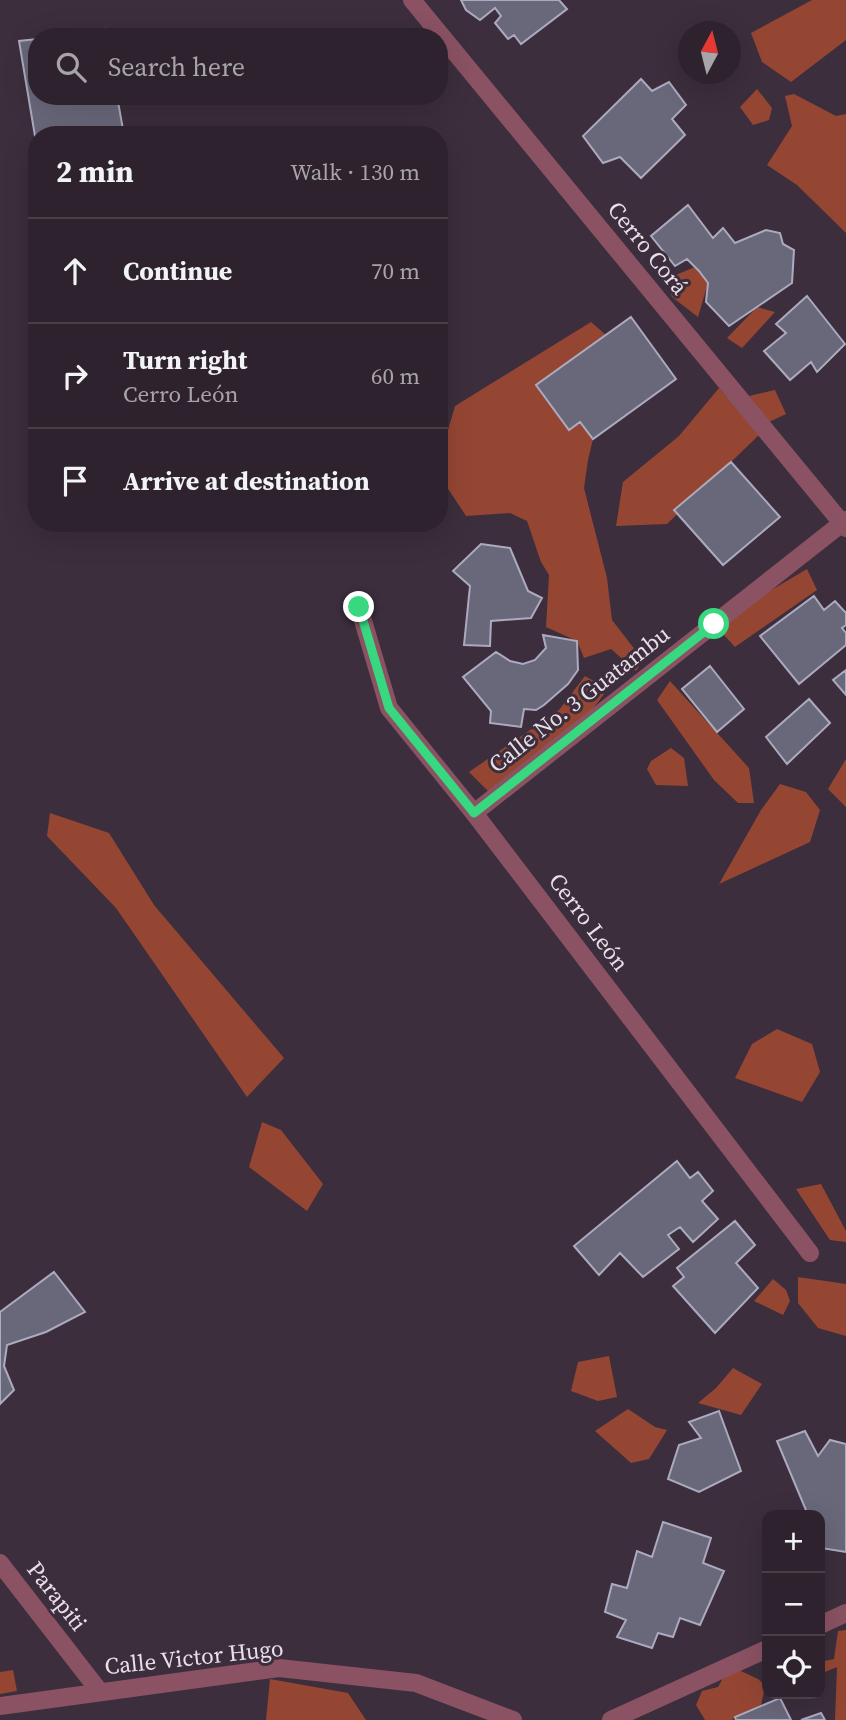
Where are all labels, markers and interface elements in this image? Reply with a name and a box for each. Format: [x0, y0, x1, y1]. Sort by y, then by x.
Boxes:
north arrow [678, 21, 741, 84]
search box [28, 28, 448, 105]
icon: search [52, 48, 90, 86]
text: Search here [108, 49, 245, 85]
text: 2 min [56, 151, 134, 192]
text: Walk · 130 m [290, 156, 420, 188]
street label: Cerro Corá [600, 194, 696, 302]
icon: ahead [56, 252, 94, 290]
text: Continue [123, 253, 232, 289]
text: 70 m [371, 255, 420, 287]
text: Turn right [123, 342, 247, 378]
icon: right [56, 357, 94, 395]
text: 60 m [371, 360, 420, 392]
text: Cerro León [123, 378, 238, 410]
icon: arrive [56, 462, 94, 500]
text: Arrive at destination [123, 463, 370, 499]
route end [343, 591, 374, 622]
route start [698, 608, 729, 639]
street label: Calle No. 3 Guatambu [482, 618, 676, 780]
street label: Cerro León [541, 866, 637, 978]
map controls [762, 1510, 825, 1699]
button: + [762, 1510, 825, 1573]
street label: Parapiti [20, 1554, 94, 1638]
button: − [762, 1573, 825, 1636]
street label: Calle Victor Hugo [103, 1632, 285, 1682]
button: locate [762, 1636, 825, 1699]

